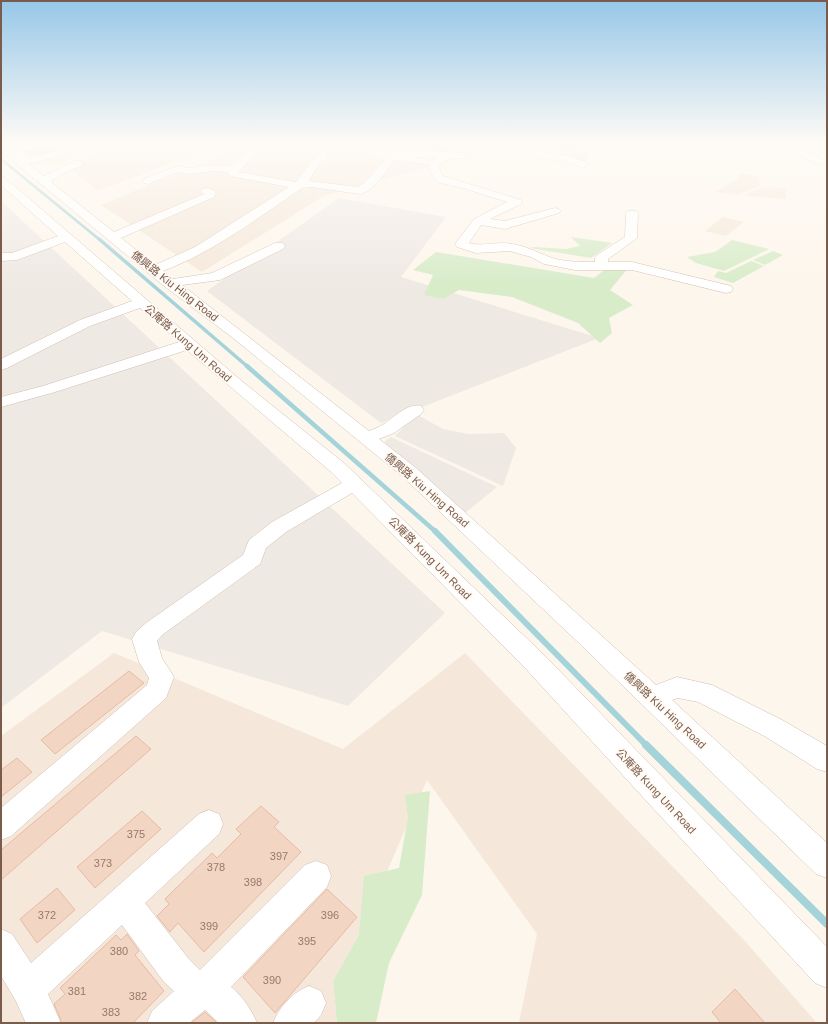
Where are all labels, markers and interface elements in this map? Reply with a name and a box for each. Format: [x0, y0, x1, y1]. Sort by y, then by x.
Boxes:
street label: 僑興路 Kiu Hing Road [129, 248, 221, 324]
street label: 公庵路 Kung Um Road [142, 302, 234, 384]
street label: 僑興路 Kiu Hing Road [383, 450, 471, 530]
street label: 公庵路 Kung Um Road [386, 514, 474, 602]
street label: 僑興路 Kiu Hing Road [622, 669, 708, 751]
street label: 公庵路 Kung Um Road [614, 746, 698, 836]
house number: 375 [127, 828, 145, 840]
house number: 397 [270, 850, 288, 862]
house number: 373 [94, 857, 112, 869]
house number: 378 [207, 861, 225, 873]
house number: 398 [244, 876, 262, 888]
house number: 372 [38, 909, 56, 921]
house number: 396 [321, 909, 339, 921]
house number: 399 [200, 920, 218, 932]
house number: 395 [298, 935, 316, 947]
house number: 380 [110, 945, 128, 957]
house number: 390 [263, 974, 281, 986]
house number: 381 [68, 985, 86, 997]
house number: 382 [129, 990, 147, 1002]
house number: 383 [102, 1006, 120, 1018]

